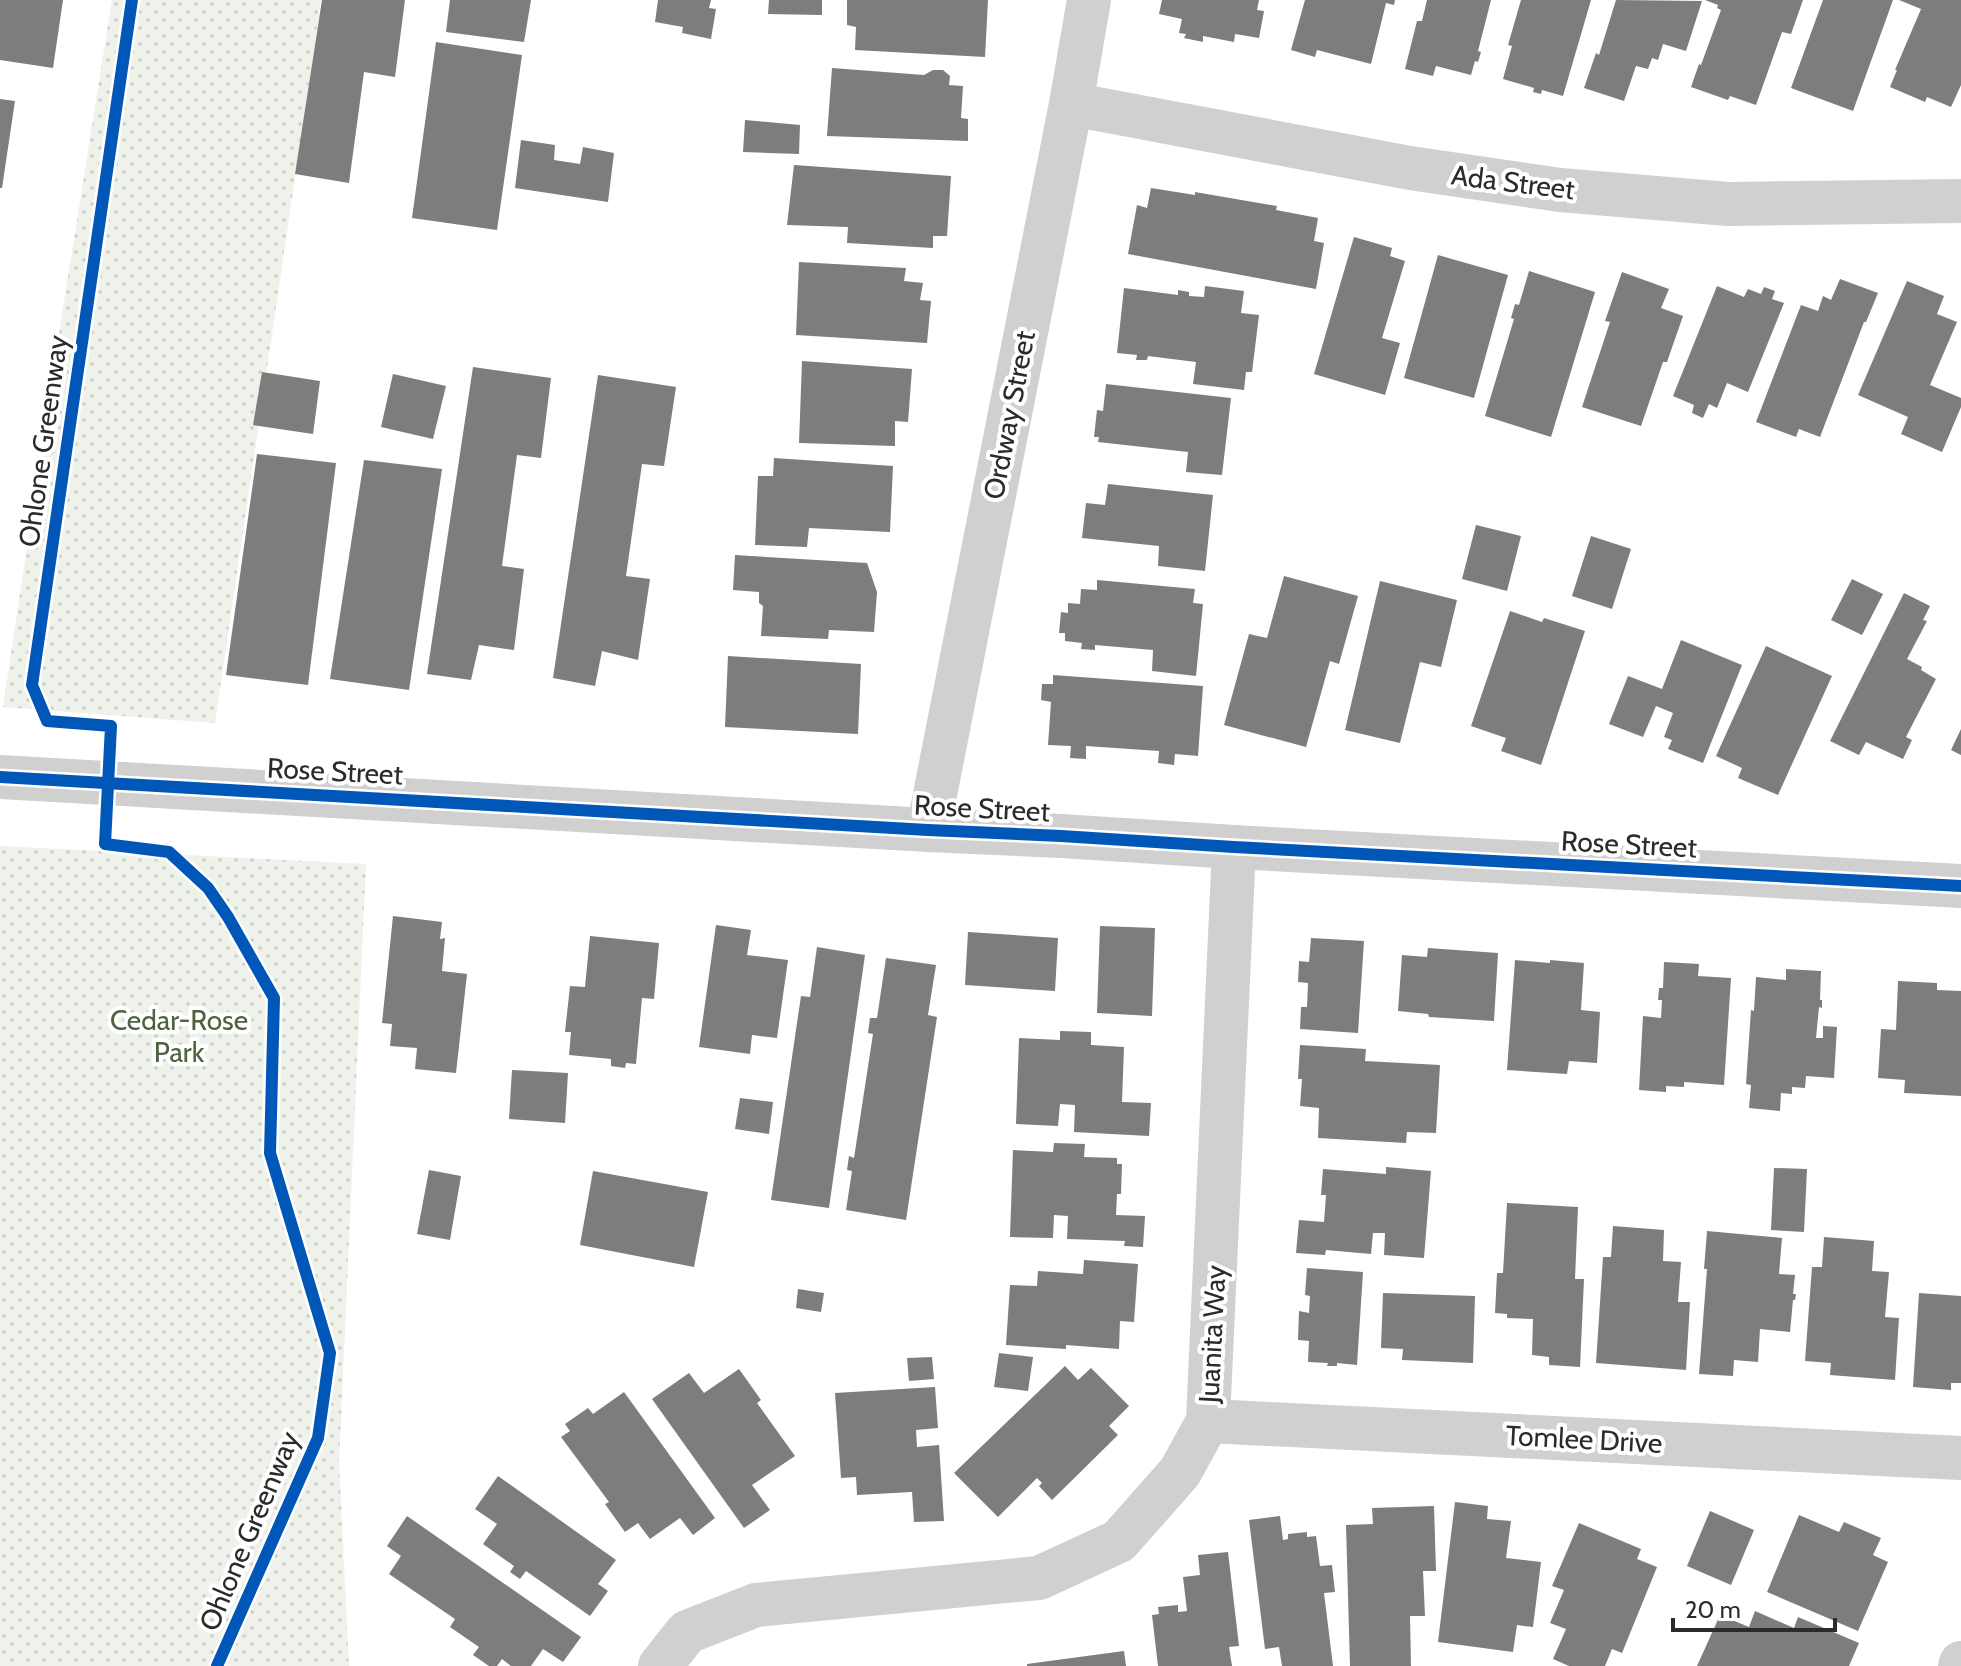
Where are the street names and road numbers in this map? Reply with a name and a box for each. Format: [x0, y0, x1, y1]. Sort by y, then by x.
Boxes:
street label: Ada Street [1449, 158, 1577, 206]
street label: Ordway Street [976, 328, 1042, 502]
street label: Ohlone Greenway [11, 333, 75, 549]
street label: Rose Street [266, 750, 404, 792]
street label: Rose Street [913, 787, 1051, 829]
street label: Rose Street [1560, 823, 1698, 865]
street label: Juanita Way [1191, 1264, 1233, 1405]
street label: Tomlee Drive [1505, 1418, 1663, 1460]
street label: Ohlone Greenway [192, 1426, 306, 1636]

